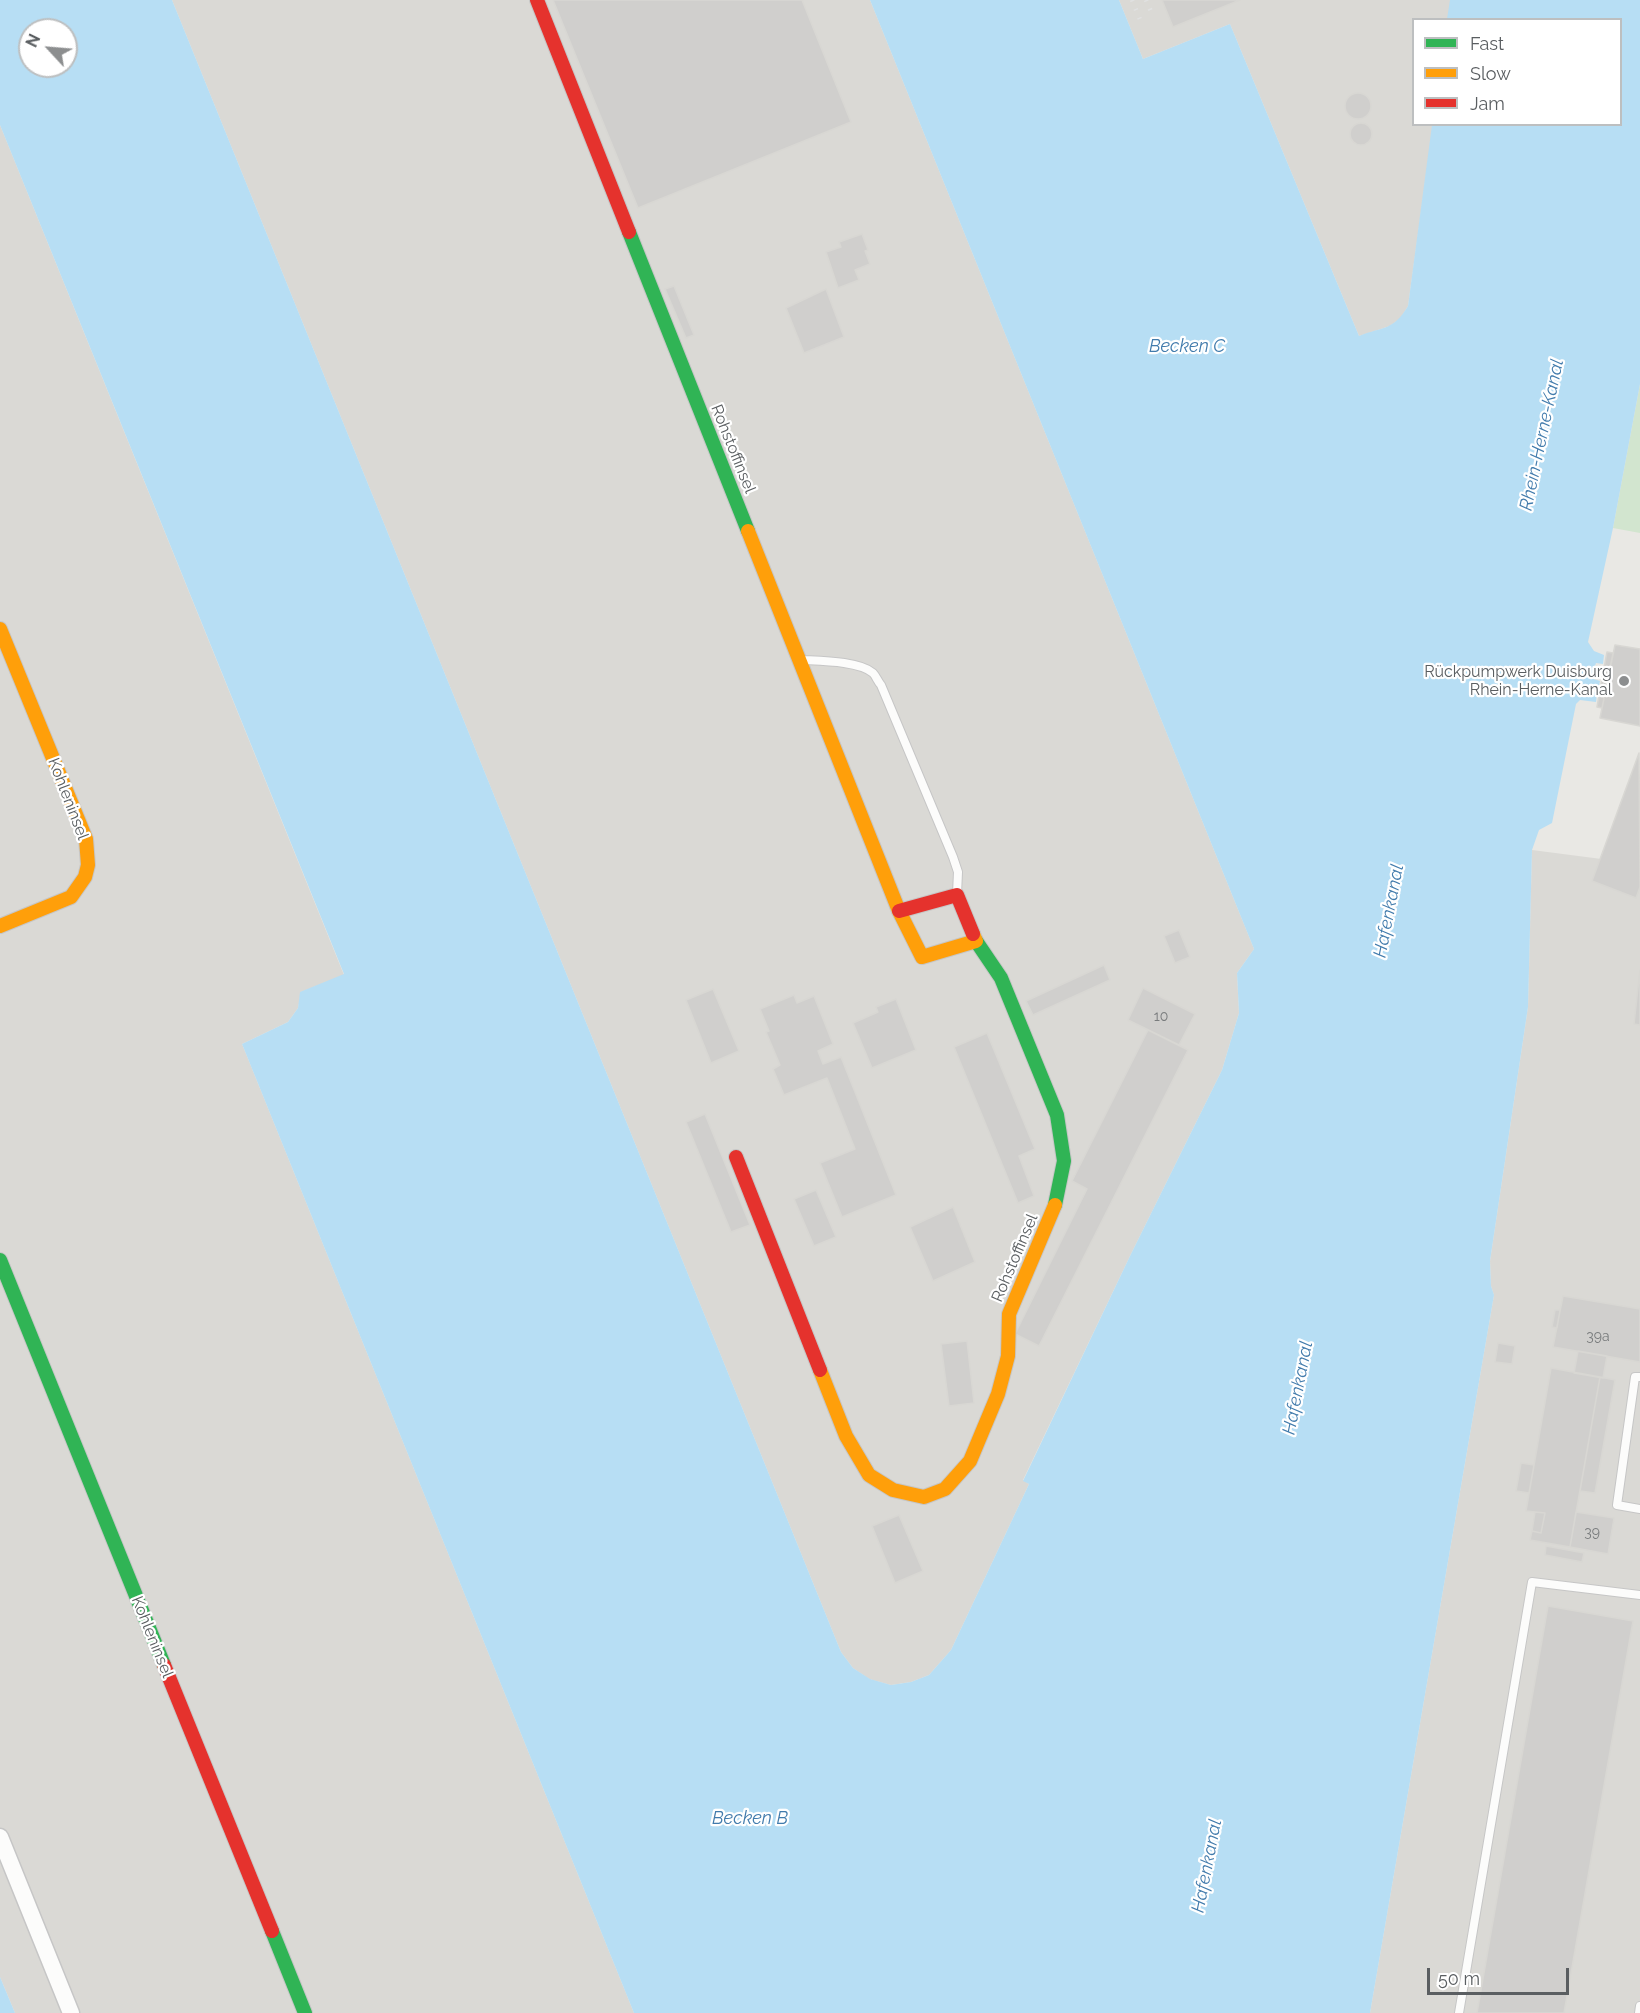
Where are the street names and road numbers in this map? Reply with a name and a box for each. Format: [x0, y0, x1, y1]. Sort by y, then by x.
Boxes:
street label: Rohstoffinsel [707, 402, 759, 496]
street label: Kohleninsel [44, 755, 92, 843]
street label: Rohstoffinsel [988, 1211, 1042, 1305]
street label: Kohleninsel [127, 1594, 177, 1680]

